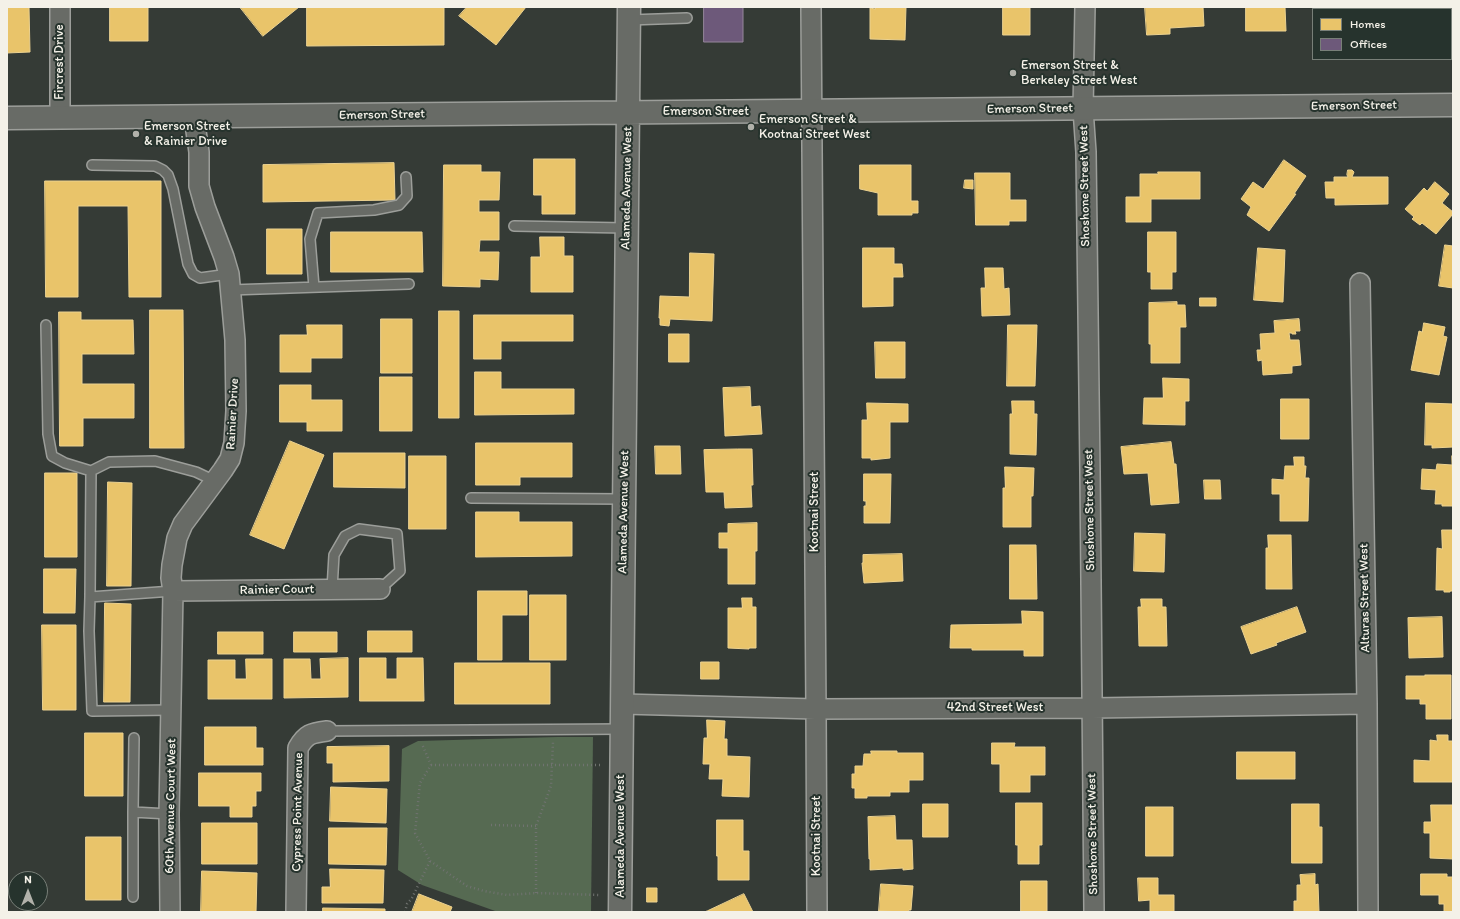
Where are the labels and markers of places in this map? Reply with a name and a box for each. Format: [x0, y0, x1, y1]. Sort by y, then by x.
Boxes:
place label: Emerson Street & Berkeley Street West [1021, 58, 1137, 89]
marker: Emerson Street & Berkeley Street West [1008, 68, 1018, 78]
place label: Emerson Street & Kootnai Street West [759, 112, 870, 143]
place label: Emerson Street & Rainier Drive [144, 119, 230, 150]
marker: Emerson Street & Kootnai Street West [746, 122, 756, 132]
marker: Emerson Street & Rainier Drive [131, 129, 141, 139]

